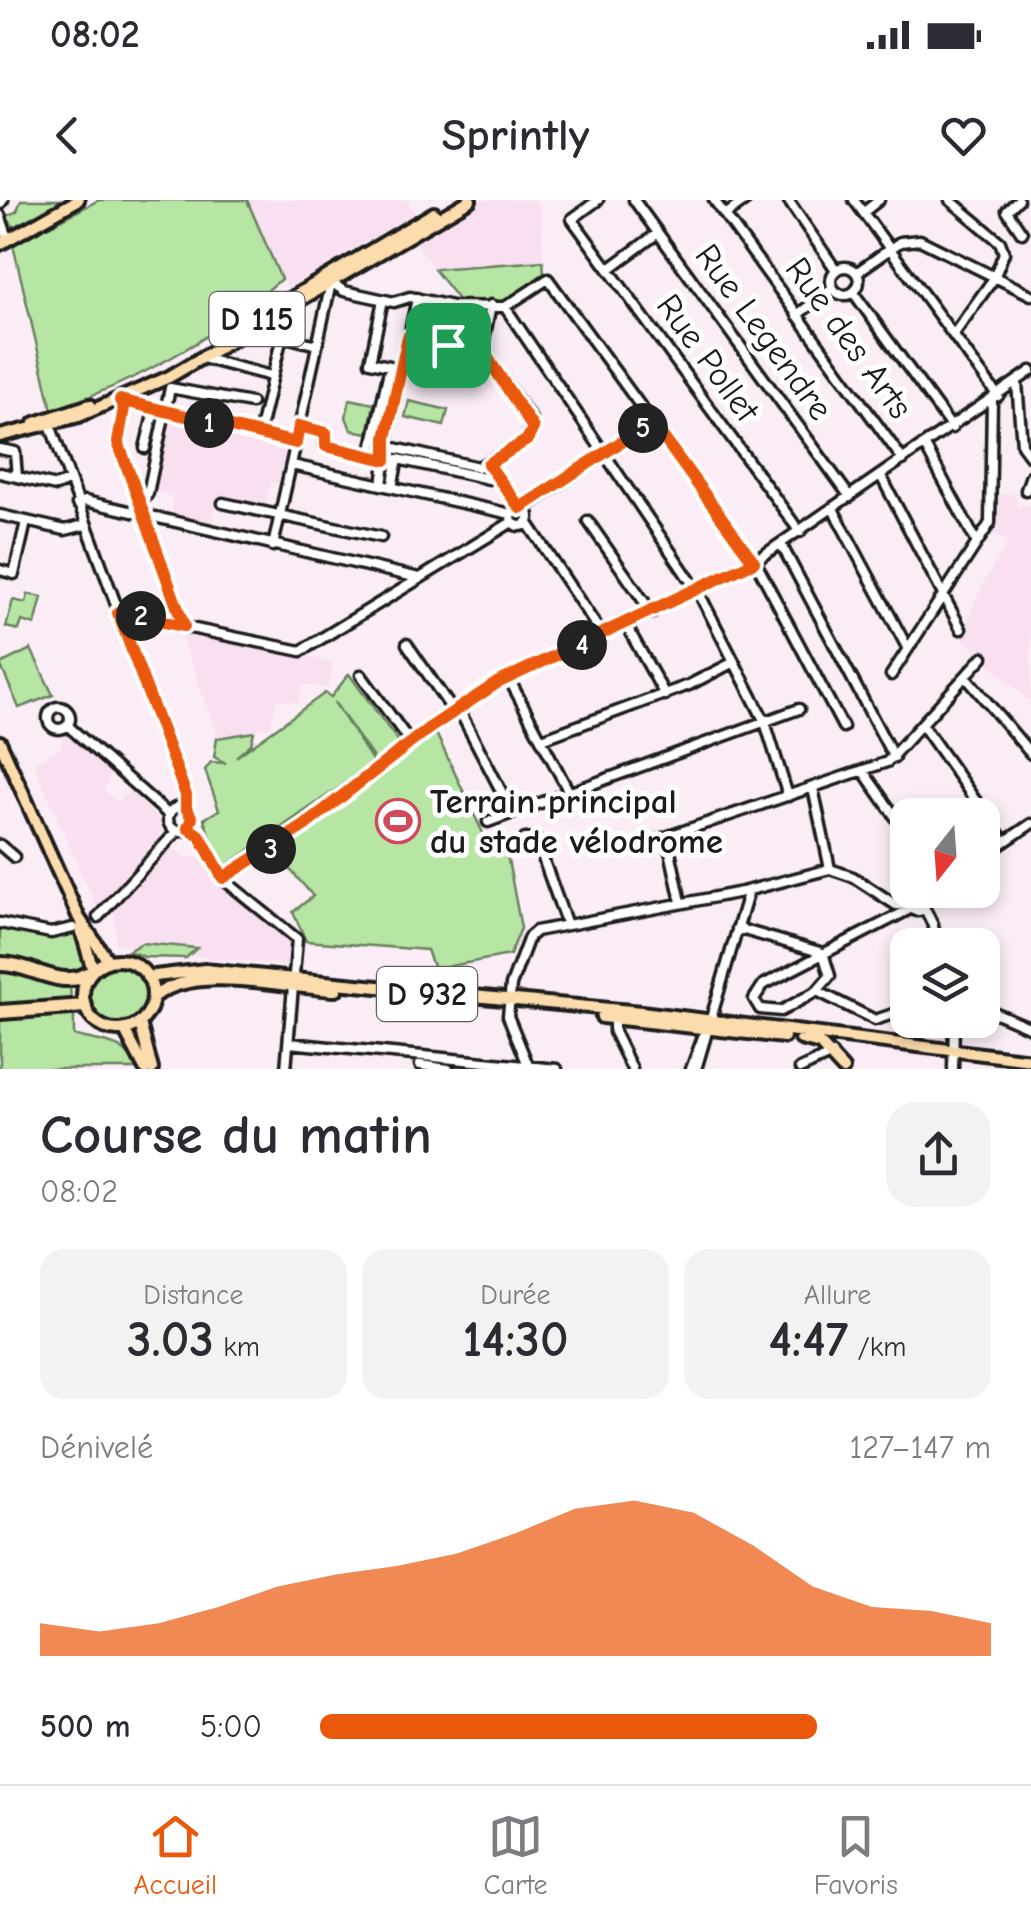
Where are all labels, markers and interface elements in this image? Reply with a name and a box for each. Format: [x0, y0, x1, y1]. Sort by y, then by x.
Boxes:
text: 08:02 [50, 13, 140, 57]
icon: back [40, 108, 95, 163]
icon: heart [936, 108, 991, 163]
text: Sprintly [442, 109, 589, 161]
street label: Rue Legendre [687, 236, 841, 428]
street label: Rue des Arts [777, 249, 921, 427]
street label: Rue Pollet [648, 286, 769, 431]
road number: D 115 [210, 292, 304, 346]
pin [406, 303, 491, 388]
icon: arrive [421, 318, 476, 373]
pin: 1 [184, 398, 234, 448]
pin: 5 [618, 403, 668, 453]
text: 1 [203, 407, 215, 439]
text: 5 [636, 412, 650, 444]
pin: 2 [116, 591, 166, 641]
text: 2 [134, 600, 148, 632]
pin: 4 [557, 620, 607, 670]
text: 4 [575, 629, 589, 661]
place label: Terrain principal du stade vélodrome [430, 781, 723, 862]
sports icon: Terrain principal du stade vélodrome [375, 798, 421, 844]
north arrow [890, 798, 1000, 908]
map controls [890, 798, 1000, 1038]
pin: 3 [246, 824, 296, 874]
text: 3 [264, 833, 278, 865]
button: layers [890, 928, 1000, 1038]
road number: D 932 [377, 967, 477, 1021]
button: share [886, 1102, 991, 1207]
text: Course du matin [40, 1103, 432, 1167]
text: 08:02 [40, 1173, 118, 1210]
text: Distance [143, 1279, 244, 1311]
text: Durée [480, 1279, 551, 1311]
text: Allure [804, 1279, 871, 1311]
text: 3.03 [127, 1311, 214, 1369]
text: 14:30 [462, 1311, 569, 1369]
text: 4:47 [768, 1311, 848, 1369]
text: km [214, 1331, 260, 1363]
text: /km [848, 1331, 907, 1363]
text: Dénivelé [40, 1429, 153, 1466]
text: 127–147 m [849, 1429, 991, 1466]
text: 500 m [40, 1708, 130, 1745]
text: 5:00 [200, 1708, 262, 1745]
tab: Accueil [133, 1809, 217, 1901]
tab: Carte [483, 1809, 547, 1901]
tab: Favoris [814, 1809, 898, 1901]

